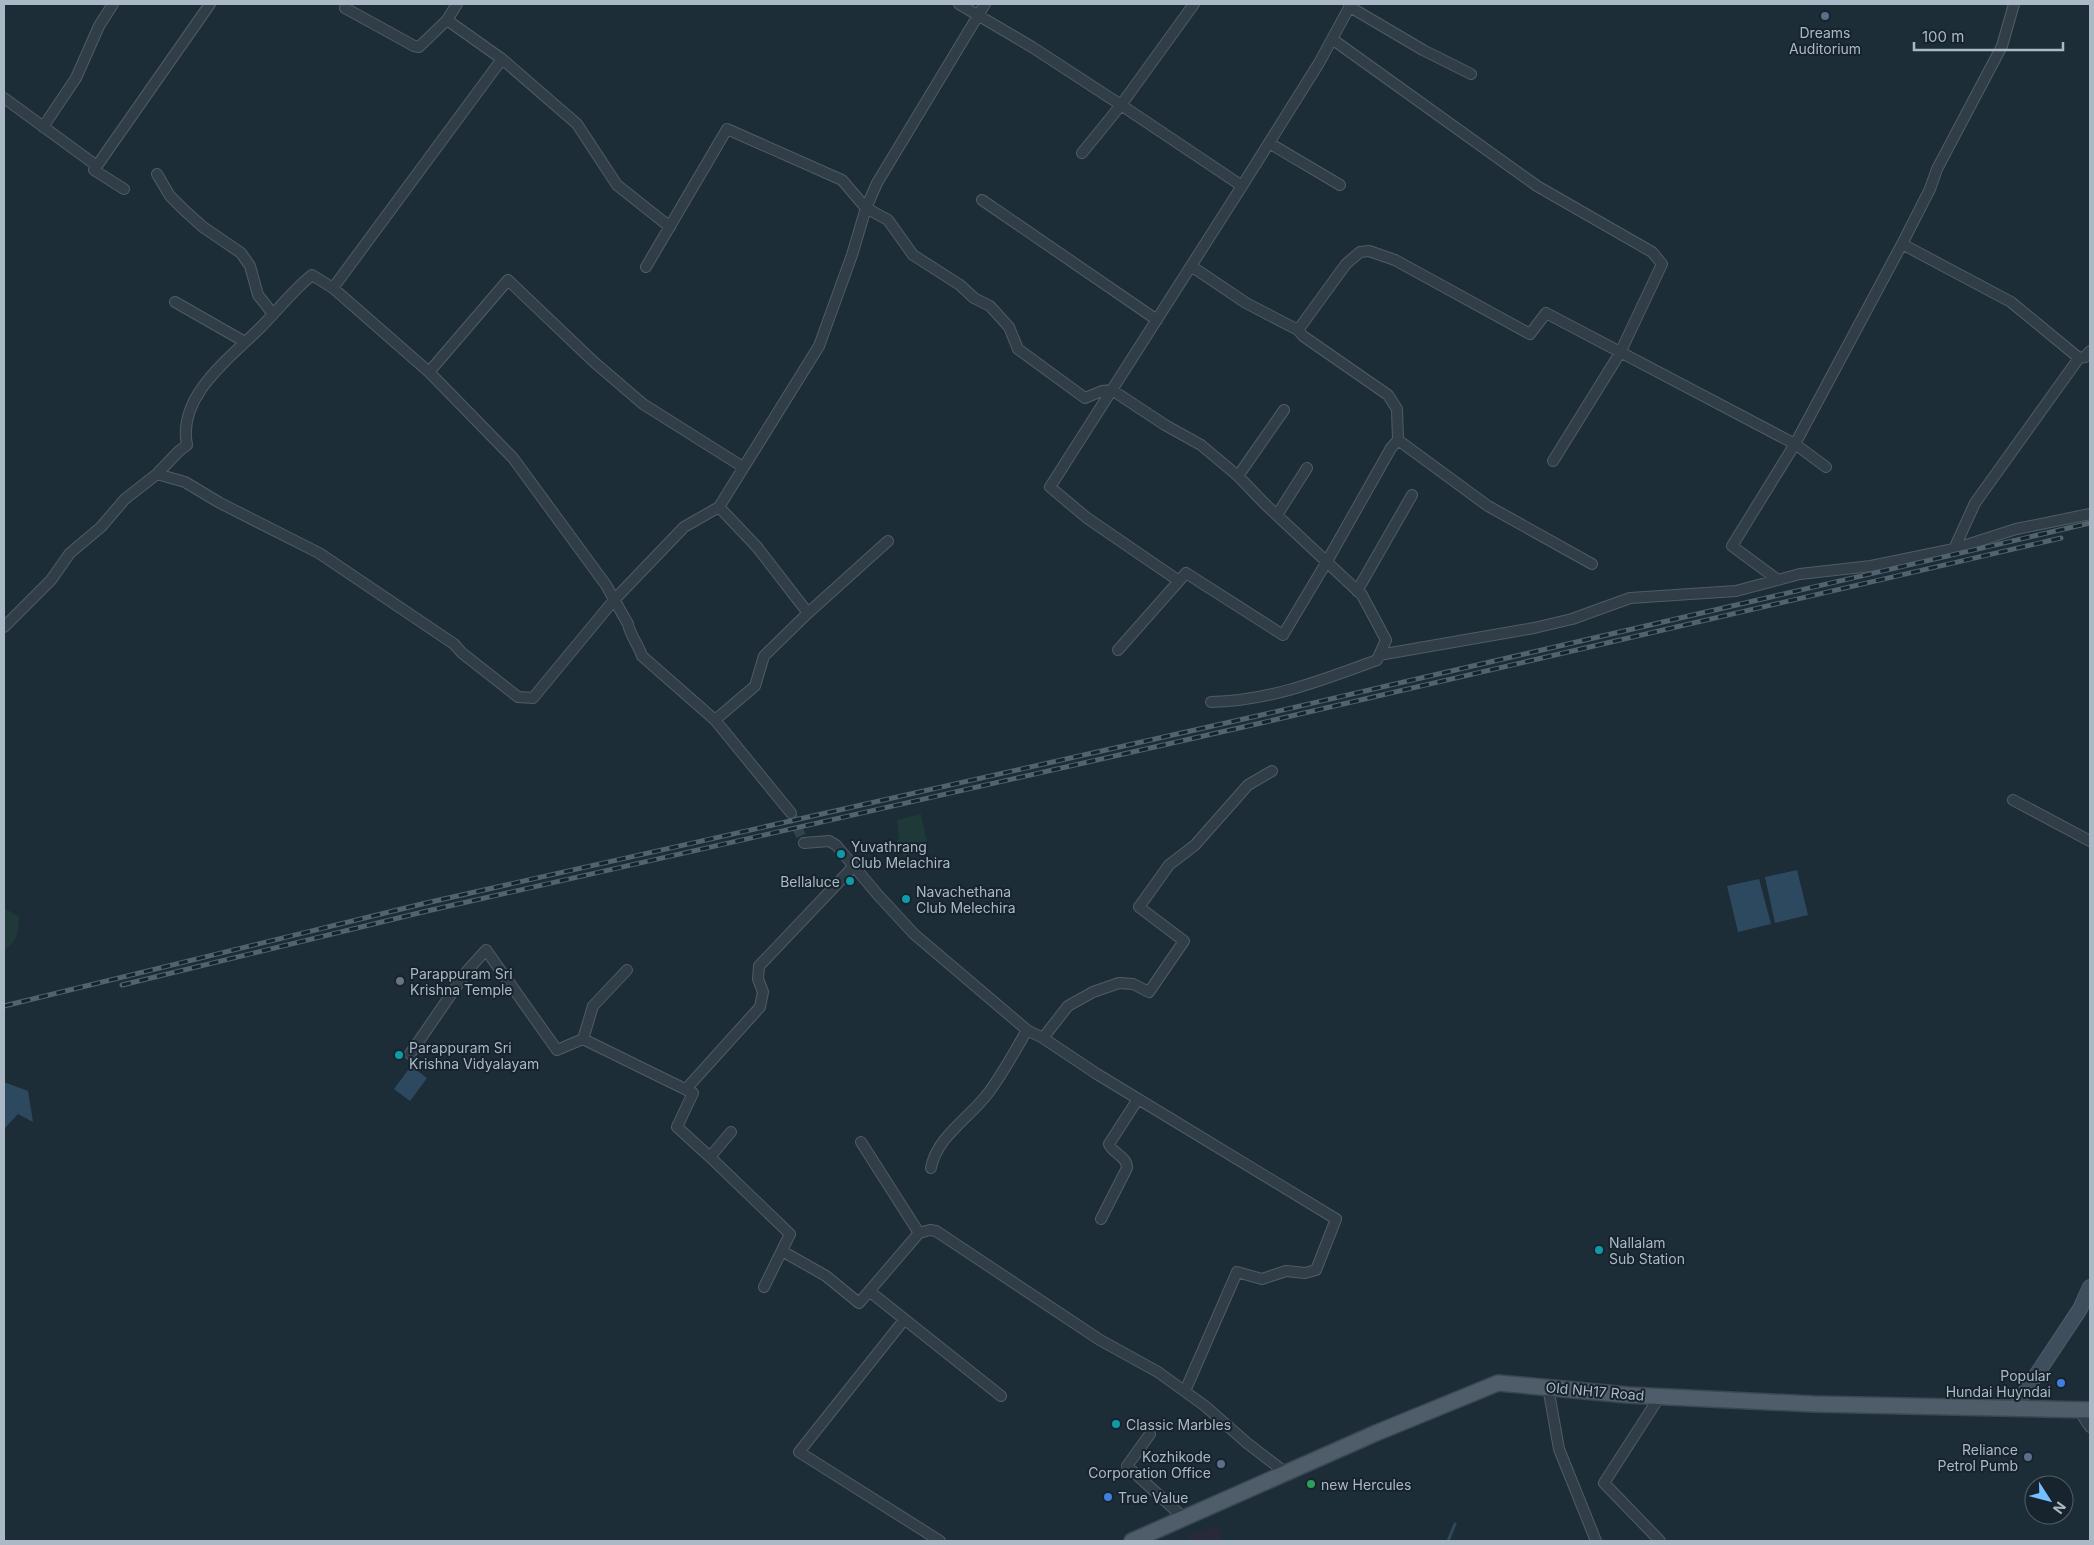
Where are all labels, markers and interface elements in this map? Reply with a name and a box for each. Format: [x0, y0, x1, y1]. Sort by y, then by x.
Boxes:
marker: Dreams Auditorium [1819, 10, 1831, 22]
scale bar [1914, 20, 2063, 52]
place label: Dreams Auditorium [1789, 24, 1861, 57]
text: 100 m [1922, 27, 1964, 46]
place label: Yuvathrang Club Melachira [851, 838, 950, 871]
marker: Yuvathrang Club Melachira [835, 848, 847, 860]
place label: Bellaluce [780, 873, 840, 890]
marker: Bellaluce [844, 875, 856, 887]
place label: Navachethana Club Melechira [916, 883, 1016, 916]
marker: Navachethana Club Melechira [900, 893, 912, 905]
place label: Parappuram Sri Krishna Temple [410, 965, 513, 998]
marker: Parappuram Sri Krishna Temple [394, 975, 406, 987]
place label: Parappuram Sri Krishna Vidyalayam [409, 1039, 539, 1072]
marker: Parappuram Sri Krishna Vidyalayam [393, 1049, 405, 1061]
place label: Nallalam Sub Station [1609, 1234, 1685, 1267]
marker: Nallalam Sub Station [1593, 1244, 1605, 1256]
place label: Popular Hundai Huyndai [1946, 1367, 2051, 1400]
marker: Popular Hundai Huyndai [2055, 1377, 2067, 1389]
street label: Old NH17 Road [1545, 1378, 1645, 1404]
place label: Classic Marbles [1126, 1416, 1231, 1433]
marker: Classic Marbles [1110, 1418, 1122, 1430]
place label: Reliance Petrol Pumb [1938, 1441, 2018, 1474]
place label: Kozhikode Corporation Office [1088, 1448, 1211, 1481]
marker: Reliance Petrol Pumb [2022, 1451, 2034, 1463]
marker: Kozhikode Corporation Office [1215, 1458, 1227, 1470]
north arrow [2024, 1475, 2074, 1525]
place label: new Hercules [1321, 1476, 1411, 1493]
marker: new Hercules [1305, 1478, 1317, 1490]
place label: True Value [1118, 1489, 1189, 1506]
marker: True Value [1102, 1491, 1114, 1503]
text: N [2050, 1499, 2070, 1517]

